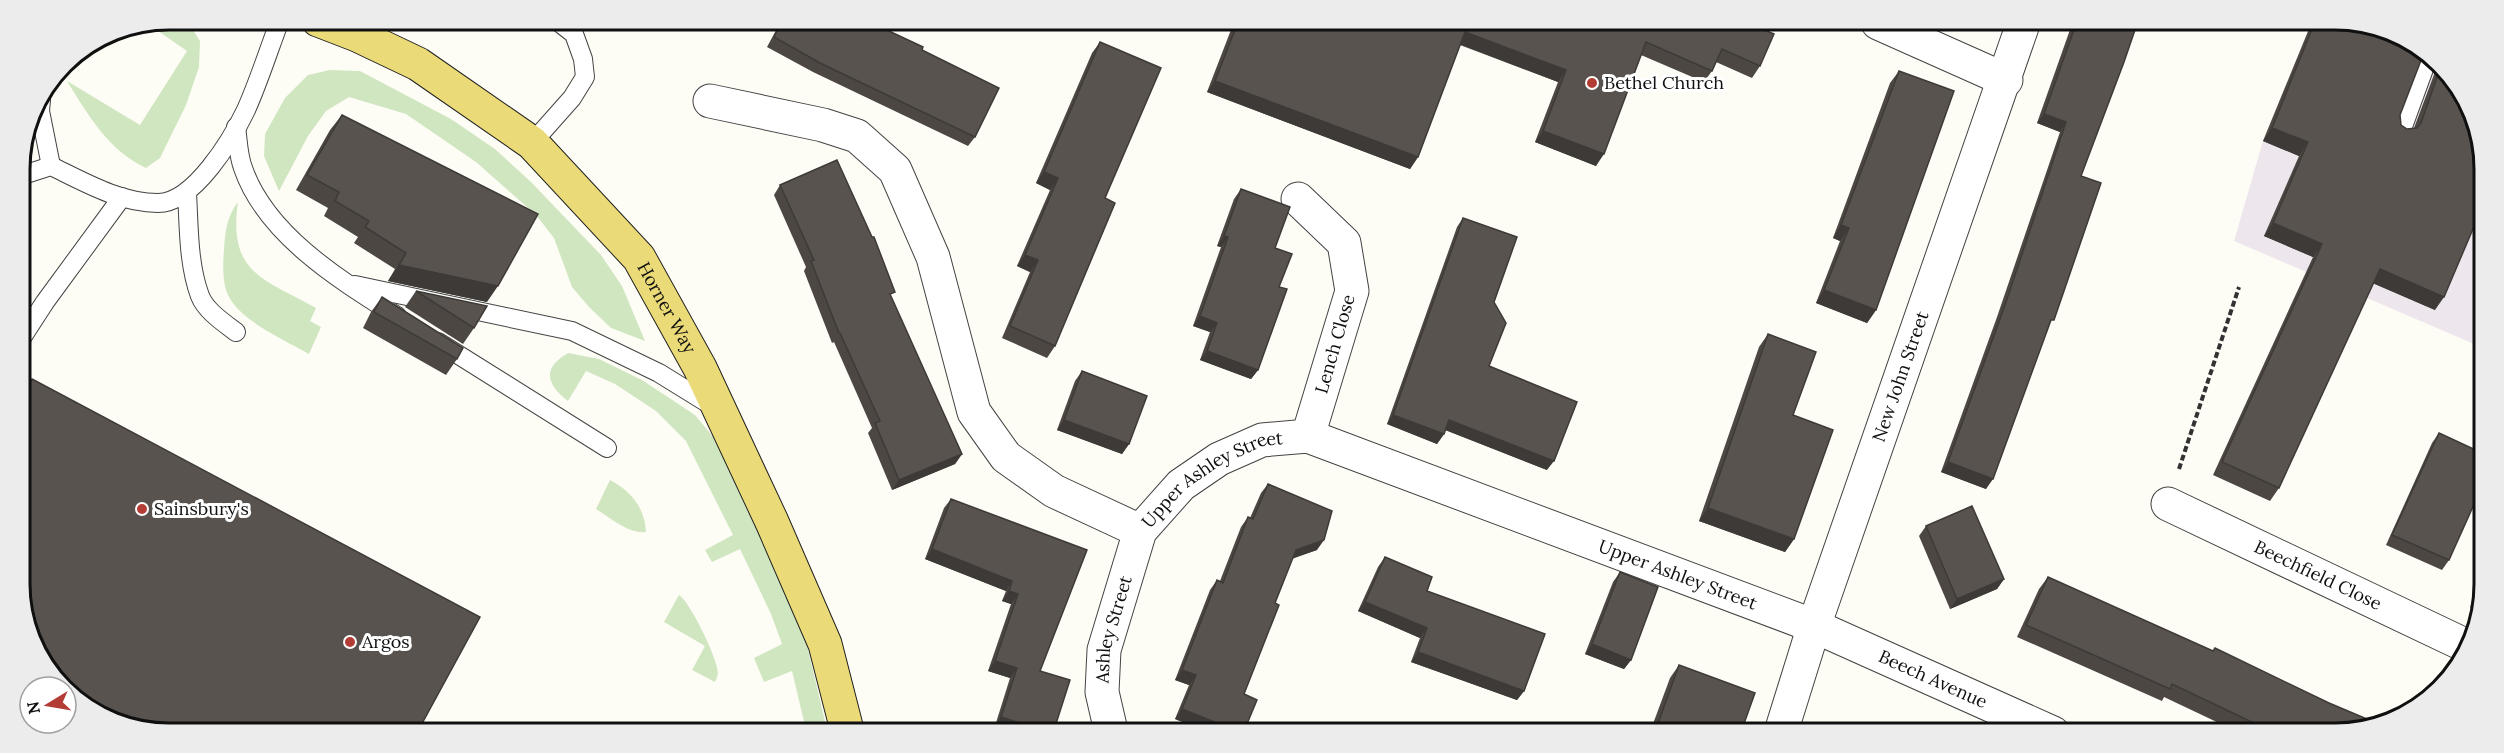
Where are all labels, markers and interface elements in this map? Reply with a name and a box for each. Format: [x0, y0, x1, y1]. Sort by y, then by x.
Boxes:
place label: Bethel Church [1604, 71, 1724, 94]
marker: Bethel Church [1585, 76, 1599, 90]
street label: Horner Way [632, 258, 702, 358]
street label: Lench Close [1309, 291, 1360, 396]
street label: New John Street [1867, 308, 1933, 445]
street label: Upper Ashley Street [1136, 426, 1284, 533]
place label: Sainsbury's [154, 497, 249, 520]
marker: Sainsbury's [135, 502, 149, 516]
street label: Upper Ashley Street [1595, 534, 1760, 615]
street label: Beechfield Close [2251, 535, 2386, 615]
street label: Ashley Street [1090, 573, 1137, 685]
place label: Argos [361, 630, 410, 653]
marker: Argos [343, 635, 357, 649]
street label: Beech Avenue [1875, 644, 1991, 713]
north arrow [18, 675, 78, 735]
text: N [22, 700, 44, 716]

